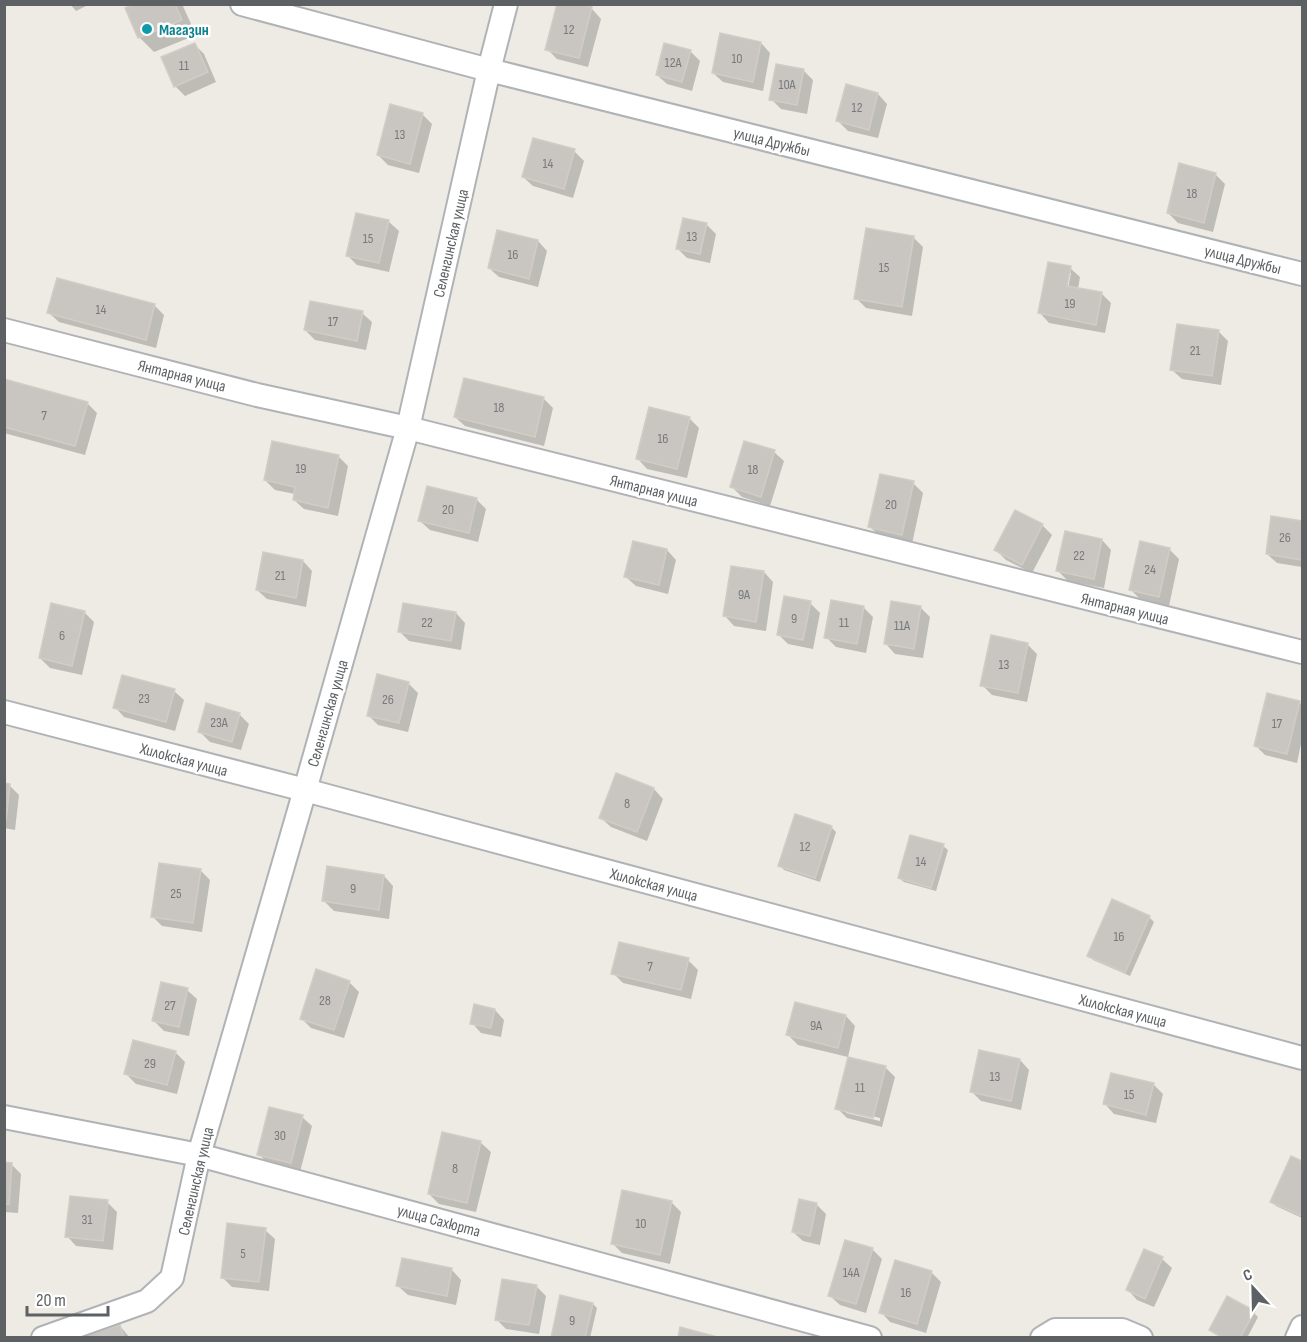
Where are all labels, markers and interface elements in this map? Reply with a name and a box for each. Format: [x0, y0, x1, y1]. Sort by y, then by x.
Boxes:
place label: Магазин [159, 21, 209, 40]
house number: 12 [564, 21, 575, 38]
marker: Магазин [140, 22, 154, 36]
house number: 10 [731, 50, 743, 67]
house number: 12А [665, 54, 682, 71]
house number: 11 [179, 57, 189, 74]
house number: 10А [778, 76, 797, 93]
house number: 12 [852, 99, 863, 116]
street label: улица Дружбы [731, 124, 812, 161]
house number: 13 [395, 126, 406, 143]
house number: 14 [543, 155, 554, 172]
house number: 18 [1186, 185, 1198, 202]
street label: Селенгинская улица [430, 187, 473, 299]
house number: 13 [687, 228, 698, 245]
house number: 15 [363, 230, 374, 247]
street label: улица Дружбы [1202, 242, 1283, 279]
house number: 16 [507, 246, 519, 263]
house number: 15 [879, 259, 890, 276]
house number: 19 [1064, 295, 1076, 312]
house number: 14 [96, 301, 107, 318]
house number: 17 [328, 313, 339, 330]
house number: 21 [1190, 342, 1200, 359]
street label: Янтарная улица [136, 356, 228, 397]
house number: 18 [493, 399, 505, 416]
house number: 7 [41, 407, 47, 424]
house number: 16 [657, 430, 669, 447]
house number: 19 [295, 460, 307, 477]
house number: 18 [747, 461, 759, 478]
street label: Янтарная улица [608, 471, 700, 512]
house number: 20 [885, 496, 897, 513]
house number: 20 [442, 501, 454, 518]
house number: 26 [1279, 529, 1291, 546]
house number: 22 [1073, 547, 1085, 564]
house number: 24 [1144, 561, 1156, 578]
house number: 21 [275, 567, 285, 584]
house number: 9А [738, 586, 751, 603]
street label: Янтарная улица [1079, 589, 1171, 630]
house number: 9 [791, 610, 797, 627]
house number: 22 [421, 614, 433, 631]
house number: 11 [839, 614, 849, 631]
house number: 11А [894, 617, 911, 634]
house number: 6 [59, 627, 65, 644]
house number: 13 [999, 656, 1010, 673]
street label: Селенгинская улица [304, 658, 353, 769]
house number: 23 [138, 690, 150, 707]
house number: 26 [382, 691, 394, 708]
house number: 23А [210, 714, 229, 731]
house number: 17 [1272, 715, 1283, 732]
street label: Хилокская улица [137, 739, 230, 781]
house number: 8 [624, 795, 630, 812]
house number: 12 [800, 838, 811, 855]
house number: 14 [916, 853, 927, 870]
street label: Хилокская улица [607, 864, 700, 906]
house number: 9 [350, 880, 356, 897]
house number: 25 [170, 885, 182, 902]
house number: 16 [1113, 928, 1125, 945]
house number: 7 [647, 958, 653, 975]
street label: Хилокская улица [1076, 990, 1169, 1032]
house number: 28 [319, 992, 331, 1009]
house number: 27 [164, 997, 176, 1014]
house number: 9А [810, 1017, 823, 1034]
house number: 29 [144, 1055, 156, 1072]
house number: 13 [990, 1068, 1001, 1085]
house number: 11 [855, 1079, 865, 1096]
house number: 15 [1124, 1086, 1135, 1103]
street label: Селенгинская улица [175, 1125, 218, 1237]
house number: 30 [274, 1127, 286, 1144]
house number: 8 [452, 1160, 458, 1177]
street label: улица Сахюрта [395, 1201, 482, 1242]
house number: 31 [82, 1211, 92, 1228]
house number: 10 [635, 1215, 647, 1232]
house number: 5 [240, 1245, 246, 1262]
north arrow [1223, 1258, 1283, 1318]
house number: 14А [843, 1264, 860, 1281]
text: С [1241, 1265, 1255, 1286]
scale bar [27, 1279, 108, 1317]
house number: 16 [900, 1284, 912, 1301]
text: 20 m [36, 1290, 66, 1311]
house number: 9 [569, 1312, 575, 1329]

